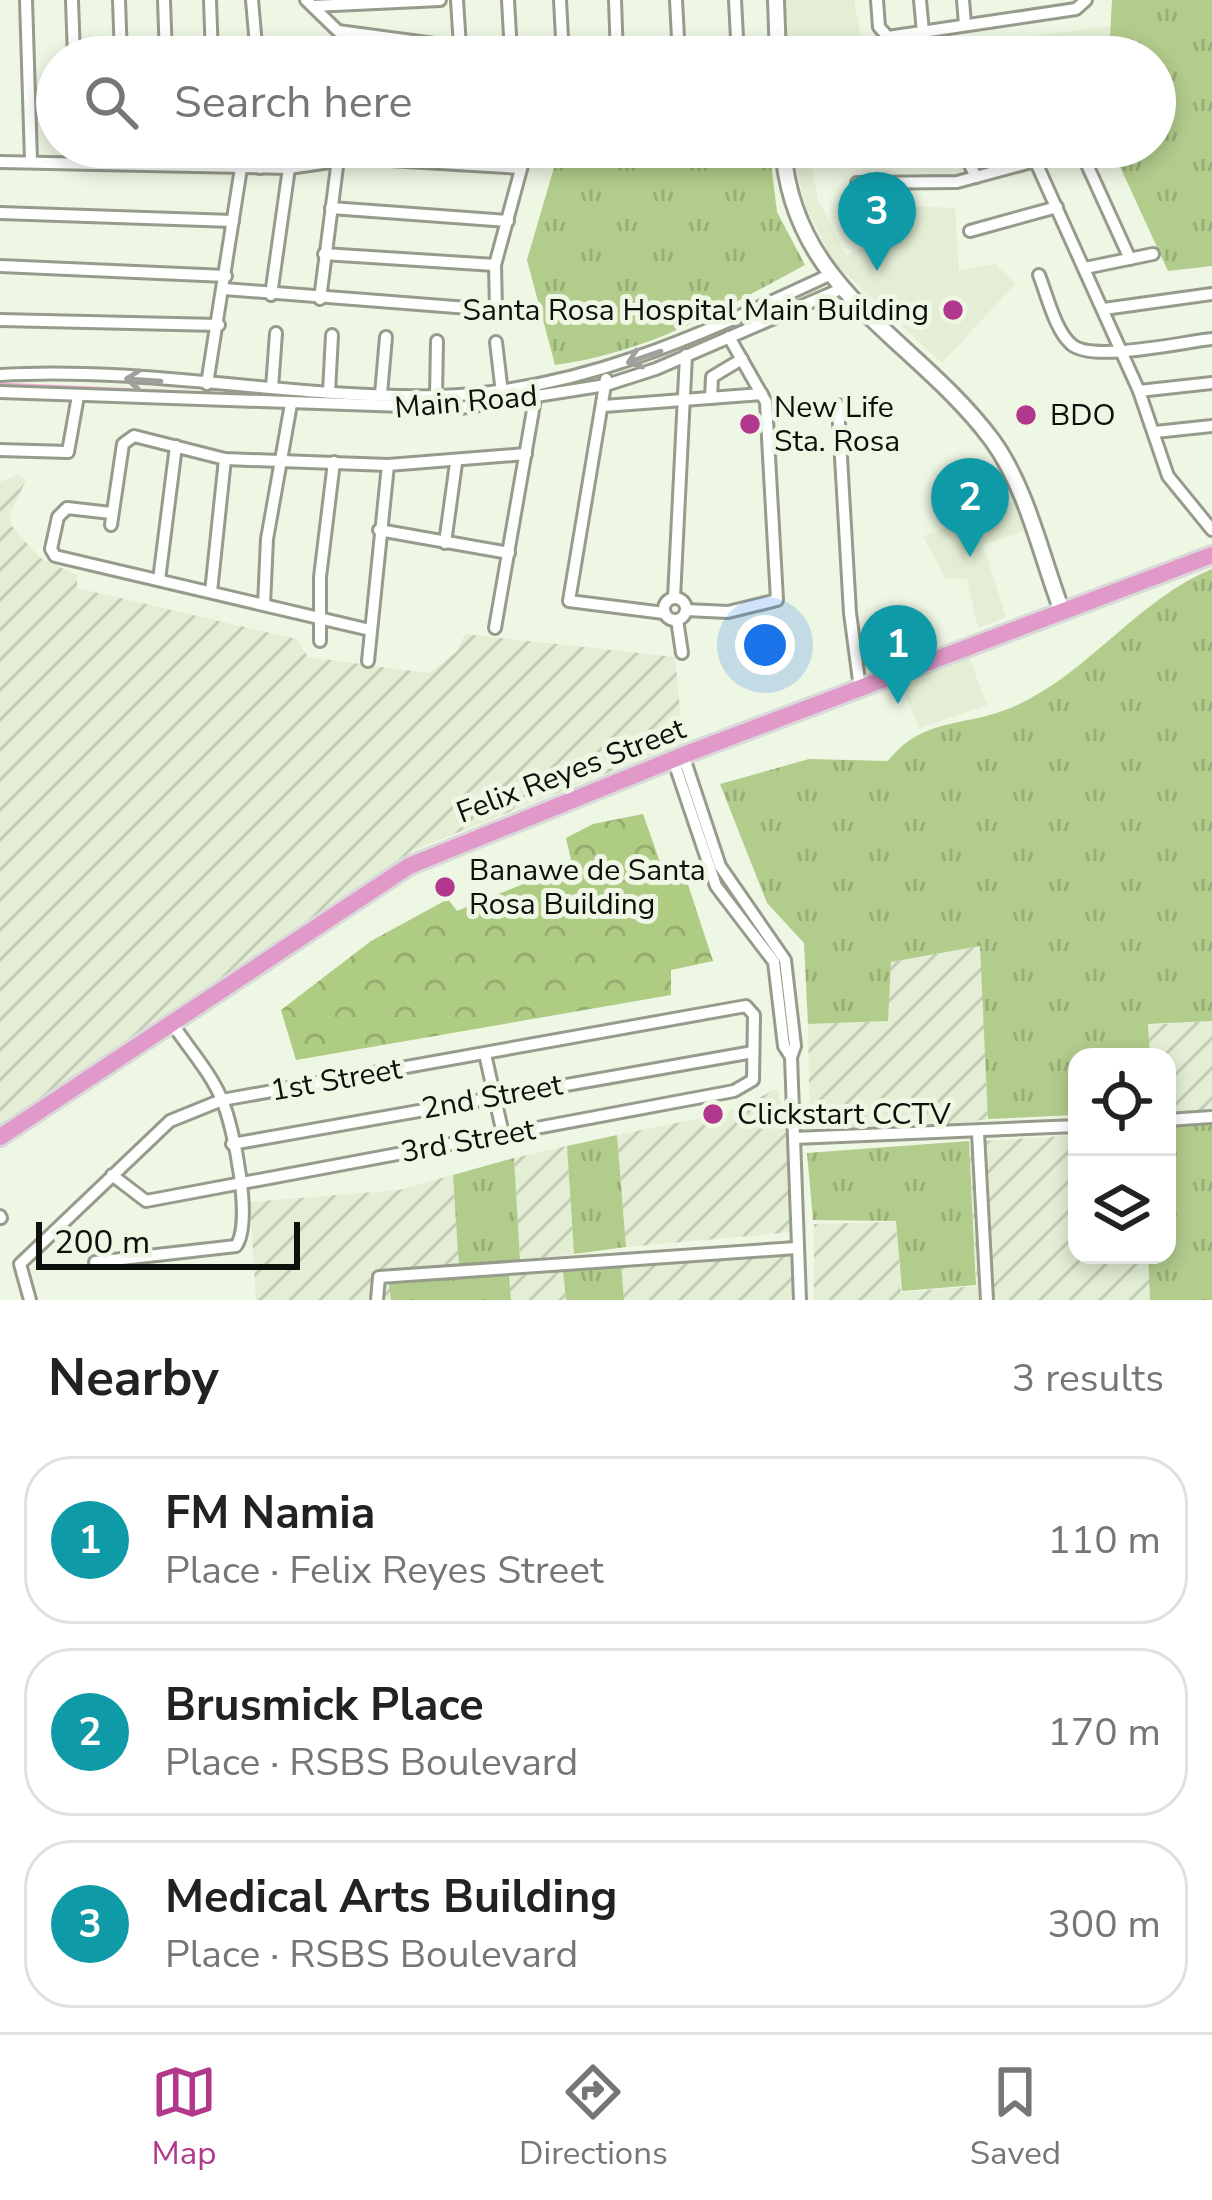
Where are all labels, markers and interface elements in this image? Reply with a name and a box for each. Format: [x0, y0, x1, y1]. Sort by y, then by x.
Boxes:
search box [36, 36, 1176, 168]
icon: search [78, 69, 144, 135]
text: Search here [174, 72, 413, 133]
pin: 3 [838, 172, 916, 271]
place label: Santa Rosa Hospital Main Building [463, 290, 929, 331]
marker: Santa Rosa Hospital Main Building [940, 297, 966, 323]
one-way arrow [626, 348, 663, 369]
one-way arrow [124, 369, 163, 392]
street label: Main Road [393, 375, 539, 429]
place label: New Life Sta. Rosa [774, 387, 900, 462]
place label: BDO [1050, 395, 1116, 436]
marker: BDO [1013, 402, 1039, 428]
marker: New Life Sta. Rosa [737, 411, 763, 437]
pin: 2 [931, 458, 1009, 557]
pin: 1 [859, 605, 937, 704]
your location [735, 615, 795, 675]
street label: Felix Reyes Street [451, 708, 692, 833]
place label: Banawe de Santa Rosa Building [469, 850, 706, 925]
marker: Banawe de Santa Rosa Building [432, 874, 458, 900]
street label: 1st Street [267, 1048, 405, 1112]
map controls [1068, 1048, 1176, 1264]
button: locate [1068, 1048, 1176, 1156]
street label: 2nd Street [418, 1064, 566, 1130]
place label: Clickstart CCTV [737, 1094, 951, 1135]
marker: Clickstart CCTV [700, 1101, 726, 1127]
street label: 3rd Street [398, 1109, 539, 1173]
button: layers [1068, 1156, 1176, 1264]
scale bar [36, 1216, 300, 1269]
text: 200 m [54, 1220, 150, 1265]
text: Nearby [48, 1343, 219, 1413]
text: 3 results [1012, 1352, 1164, 1405]
text: FM Namia [165, 1483, 375, 1544]
text: 1 [78, 1514, 102, 1567]
text: 110 m [1047, 1514, 1161, 1567]
text: Place · Felix Reyes Street [165, 1544, 604, 1597]
text: Brusmick Place [165, 1675, 484, 1736]
text: 2 [78, 1706, 102, 1759]
text: 170 m [1047, 1706, 1161, 1759]
text: Place · RSBS Boulevard [165, 1736, 578, 1789]
text: Medical Arts Building [165, 1867, 618, 1928]
text: 3 [78, 1898, 102, 1951]
text: 300 m [1047, 1898, 1161, 1951]
text: Place · RSBS Boulevard [165, 1928, 578, 1981]
tab: Map [151, 2059, 217, 2176]
tab: Directions [519, 2059, 668, 2176]
tab: Saved [970, 2059, 1061, 2176]

